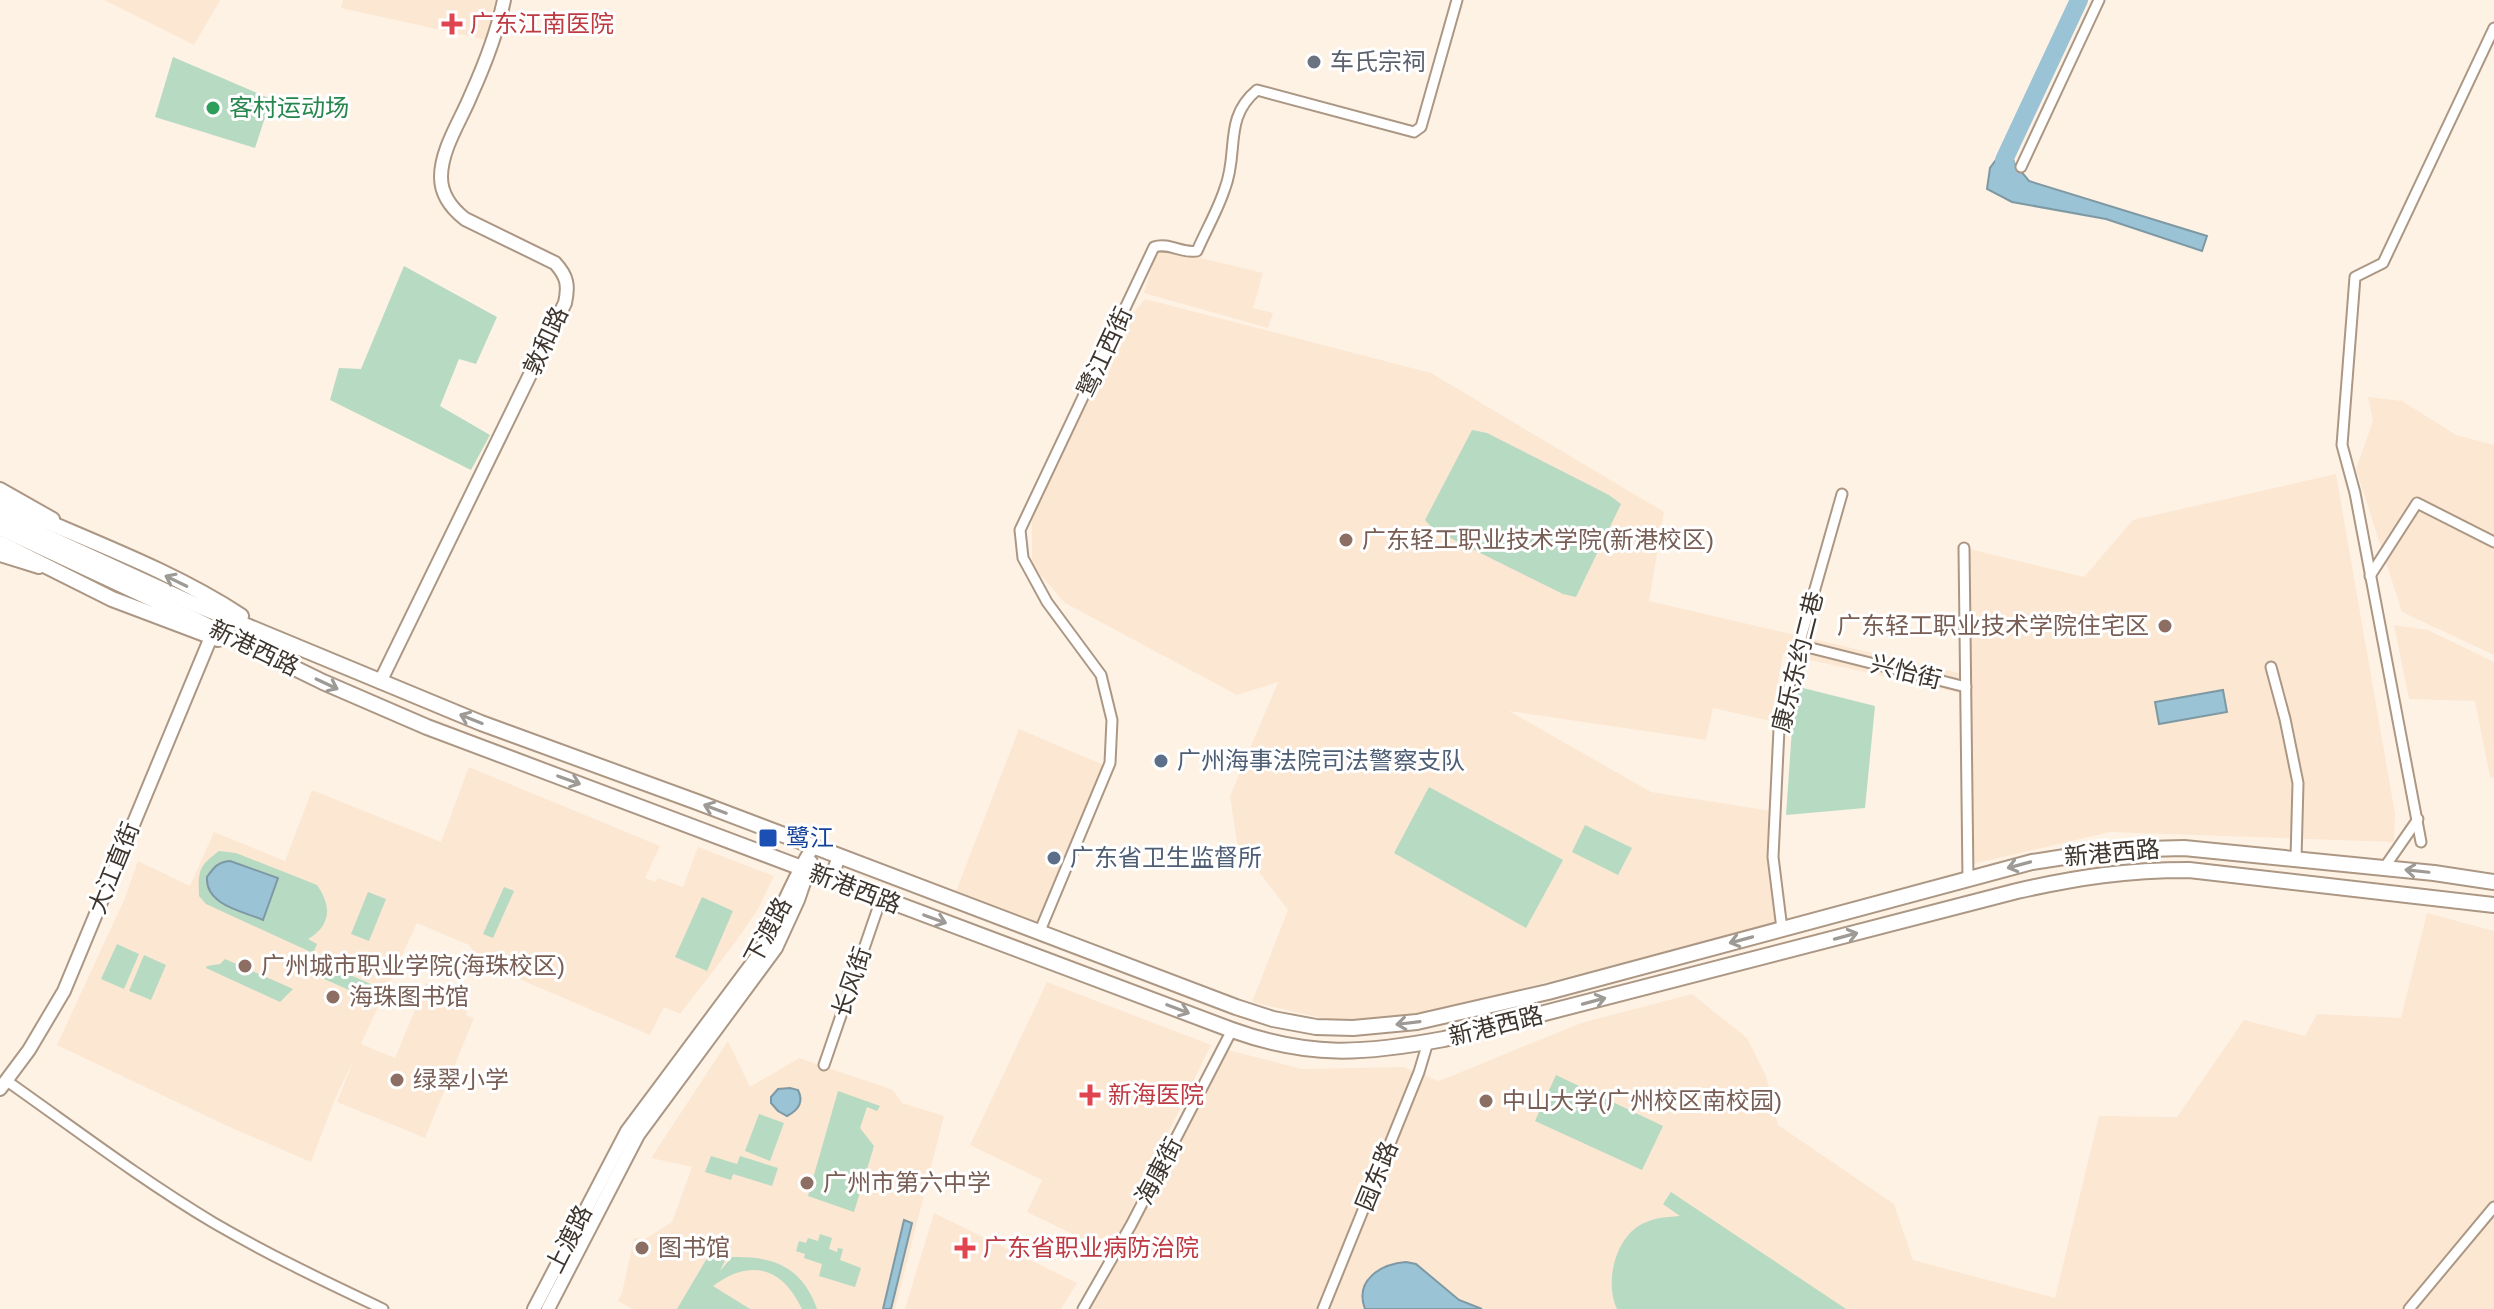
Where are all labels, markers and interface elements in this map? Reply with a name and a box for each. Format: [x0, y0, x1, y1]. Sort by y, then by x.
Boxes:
place label: 广东江南医院 [470, 10, 614, 37]
marker: 广东江南医院 [441, 13, 463, 35]
place label: 车氏宗祠 [1330, 48, 1426, 75]
marker: 车氏宗祠 [1305, 53, 1323, 71]
place label: 客村运动场 [229, 94, 349, 121]
marker: 客村运动场 [204, 99, 222, 117]
street label: 敦和路 [518, 302, 573, 379]
street label: 鹭江西街 [1072, 303, 1137, 401]
place label: 广东轻工职业技术学院(新港校区) [1362, 526, 1714, 553]
marker: 广东轻工职业技术学院(新港校区) [1337, 531, 1355, 549]
one-way arrow [165, 573, 189, 588]
street label: 康乐东约二巷 [1767, 589, 1828, 735]
place label: 广东轻工职业技术学院住宅区 [1837, 612, 2149, 639]
street label: 新港西路 [205, 614, 303, 681]
marker: 广东轻工职业技术学院住宅区 [2156, 617, 2174, 635]
street label: 兴怡街 [1868, 650, 1944, 693]
one-way arrow [315, 677, 339, 692]
one-way arrow [459, 711, 484, 725]
place label: 广州海事法院司法警察支队 [1177, 747, 1465, 774]
marker: 广州海事法院司法警察支队 [1152, 752, 1170, 770]
one-way arrow [556, 774, 580, 788]
one-way arrow [703, 801, 728, 815]
street label: 大江直街 [83, 818, 144, 917]
place label: 鹭江 [786, 824, 834, 851]
marker: 鹭江 [757, 827, 779, 849]
street label: 新港西路 [2063, 835, 2161, 870]
place label: 广东省卫生监督所 [1070, 844, 1262, 871]
marker: 广东省卫生监督所 [1045, 849, 1063, 867]
street label: 新港西路 [806, 859, 905, 918]
one-way arrow [2007, 859, 2033, 874]
one-way arrow [2404, 864, 2431, 879]
street label: 下渡路 [739, 893, 796, 969]
one-way arrow [922, 912, 947, 927]
one-way arrow [1832, 927, 1858, 942]
one-way arrow [1729, 933, 1755, 948]
street label: 长风街 [827, 943, 876, 1020]
place label: 广州城市职业学院(海珠校区) [261, 952, 565, 979]
marker: 广州城市职业学院(海珠校区) [236, 957, 254, 975]
place label: 海珠图书馆 [349, 983, 469, 1010]
marker: 海珠图书馆 [324, 988, 342, 1006]
one-way arrow [1581, 993, 1607, 1008]
street label: 新港西路 [1446, 1001, 1546, 1050]
one-way arrow [1165, 1003, 1190, 1017]
one-way arrow [1395, 1016, 1421, 1031]
place label: 绿翠小学 [413, 1066, 509, 1093]
marker: 绿翠小学 [388, 1071, 406, 1089]
place label: 新海医院 [1108, 1081, 1204, 1108]
marker: 新海医院 [1079, 1084, 1101, 1106]
place label: 中山大学(广州校区南校园) [1502, 1087, 1782, 1114]
marker: 中山大学(广州校区南校园) [1477, 1092, 1495, 1110]
street label: 海康街 [1130, 1133, 1187, 1209]
street label: 园东路 [1351, 1137, 1403, 1214]
place label: 广州市第六中学 [823, 1169, 991, 1196]
marker: 广州市第六中学 [798, 1174, 816, 1192]
street label: 上渡路 [540, 1201, 597, 1277]
place label: 图书馆 [658, 1234, 730, 1261]
place label: 广东省职业病防治院 [983, 1234, 1199, 1261]
marker: 广东省职业病防治院 [954, 1237, 976, 1259]
marker: 图书馆 [633, 1239, 651, 1257]

